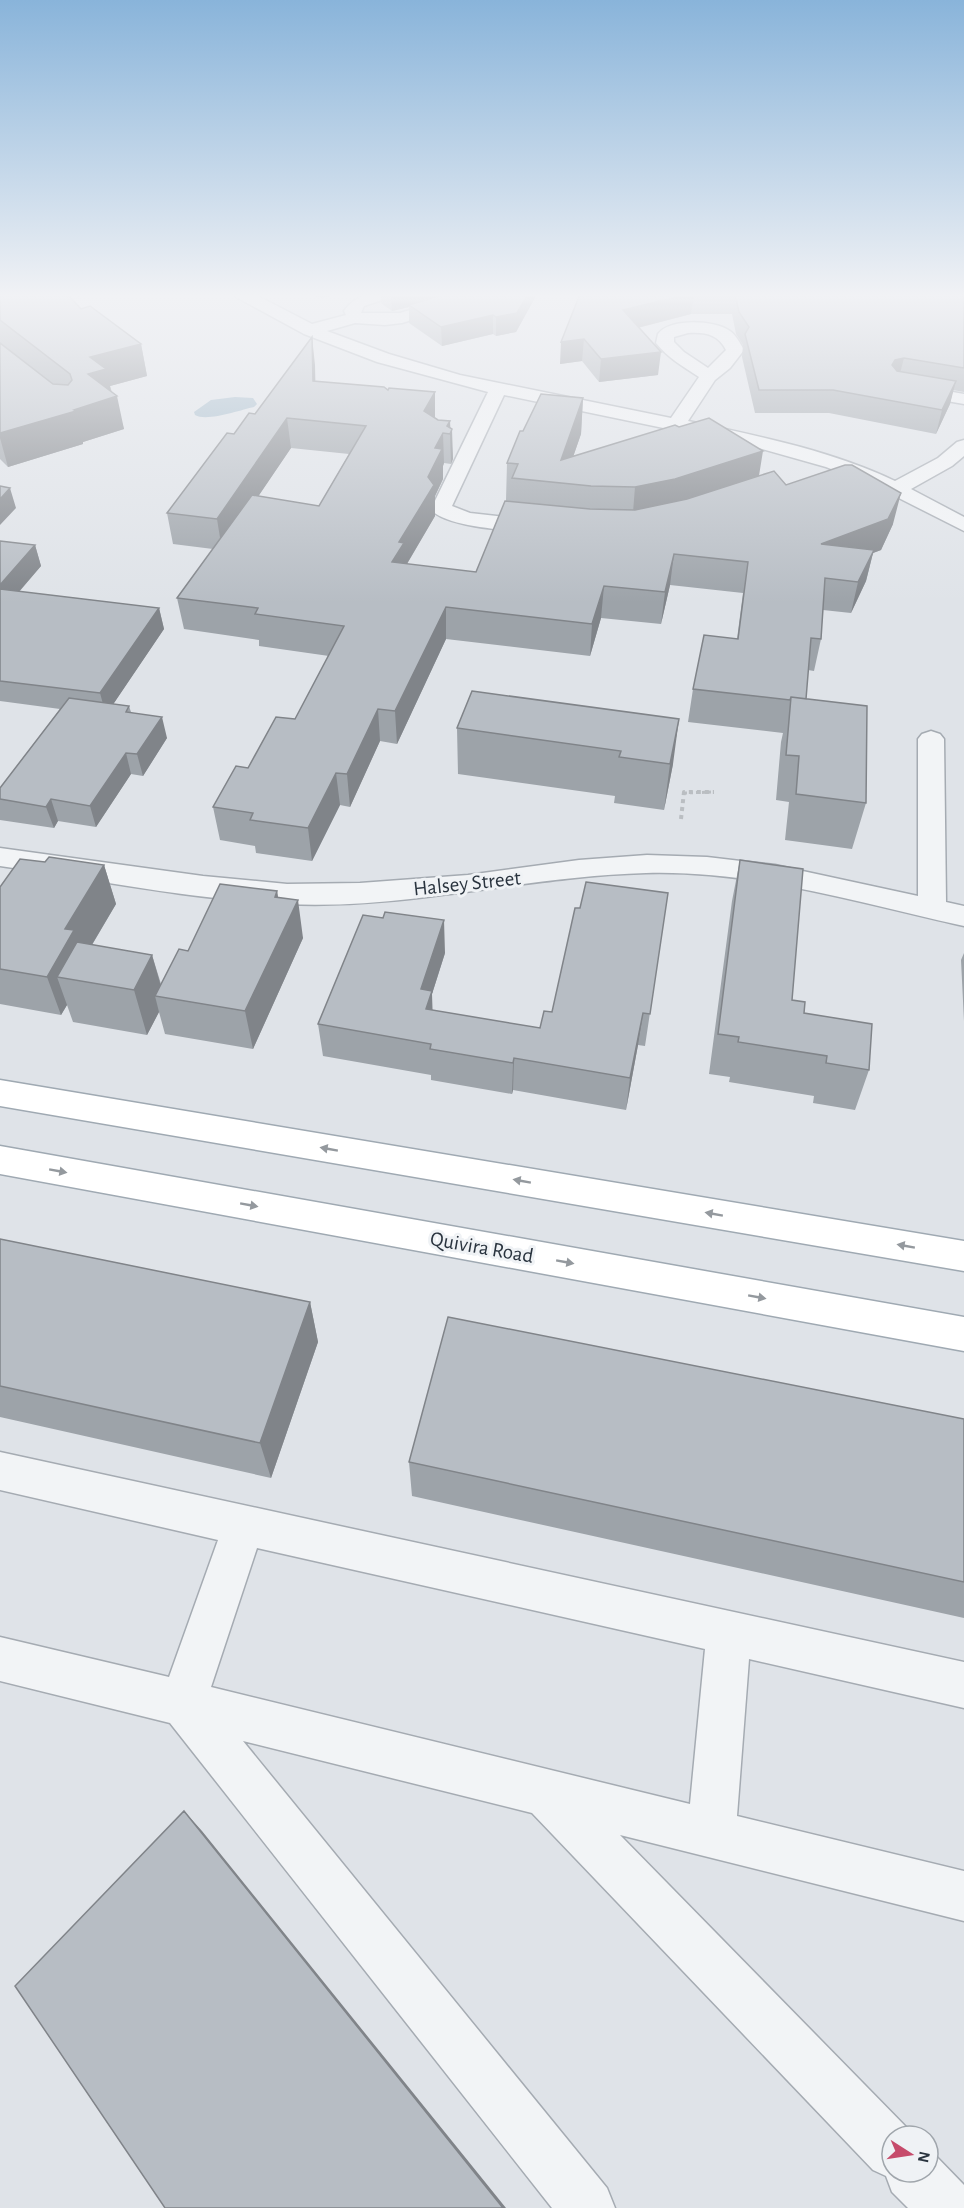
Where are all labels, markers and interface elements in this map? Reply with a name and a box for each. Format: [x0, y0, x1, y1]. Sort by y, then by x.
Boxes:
street label: Halsey Street [412, 867, 522, 900]
one-way arrow [320, 1144, 339, 1153]
one-way arrow [48, 1167, 67, 1176]
one-way arrow [512, 1177, 531, 1186]
one-way arrow [240, 1201, 259, 1210]
one-way arrow [704, 1209, 723, 1218]
street label: Quivira Road [429, 1228, 535, 1267]
one-way arrow [897, 1241, 916, 1250]
one-way arrow [556, 1258, 575, 1267]
one-way arrow [748, 1293, 767, 1302]
north arrow [880, 2124, 940, 2184]
text: N [915, 2150, 933, 2164]

